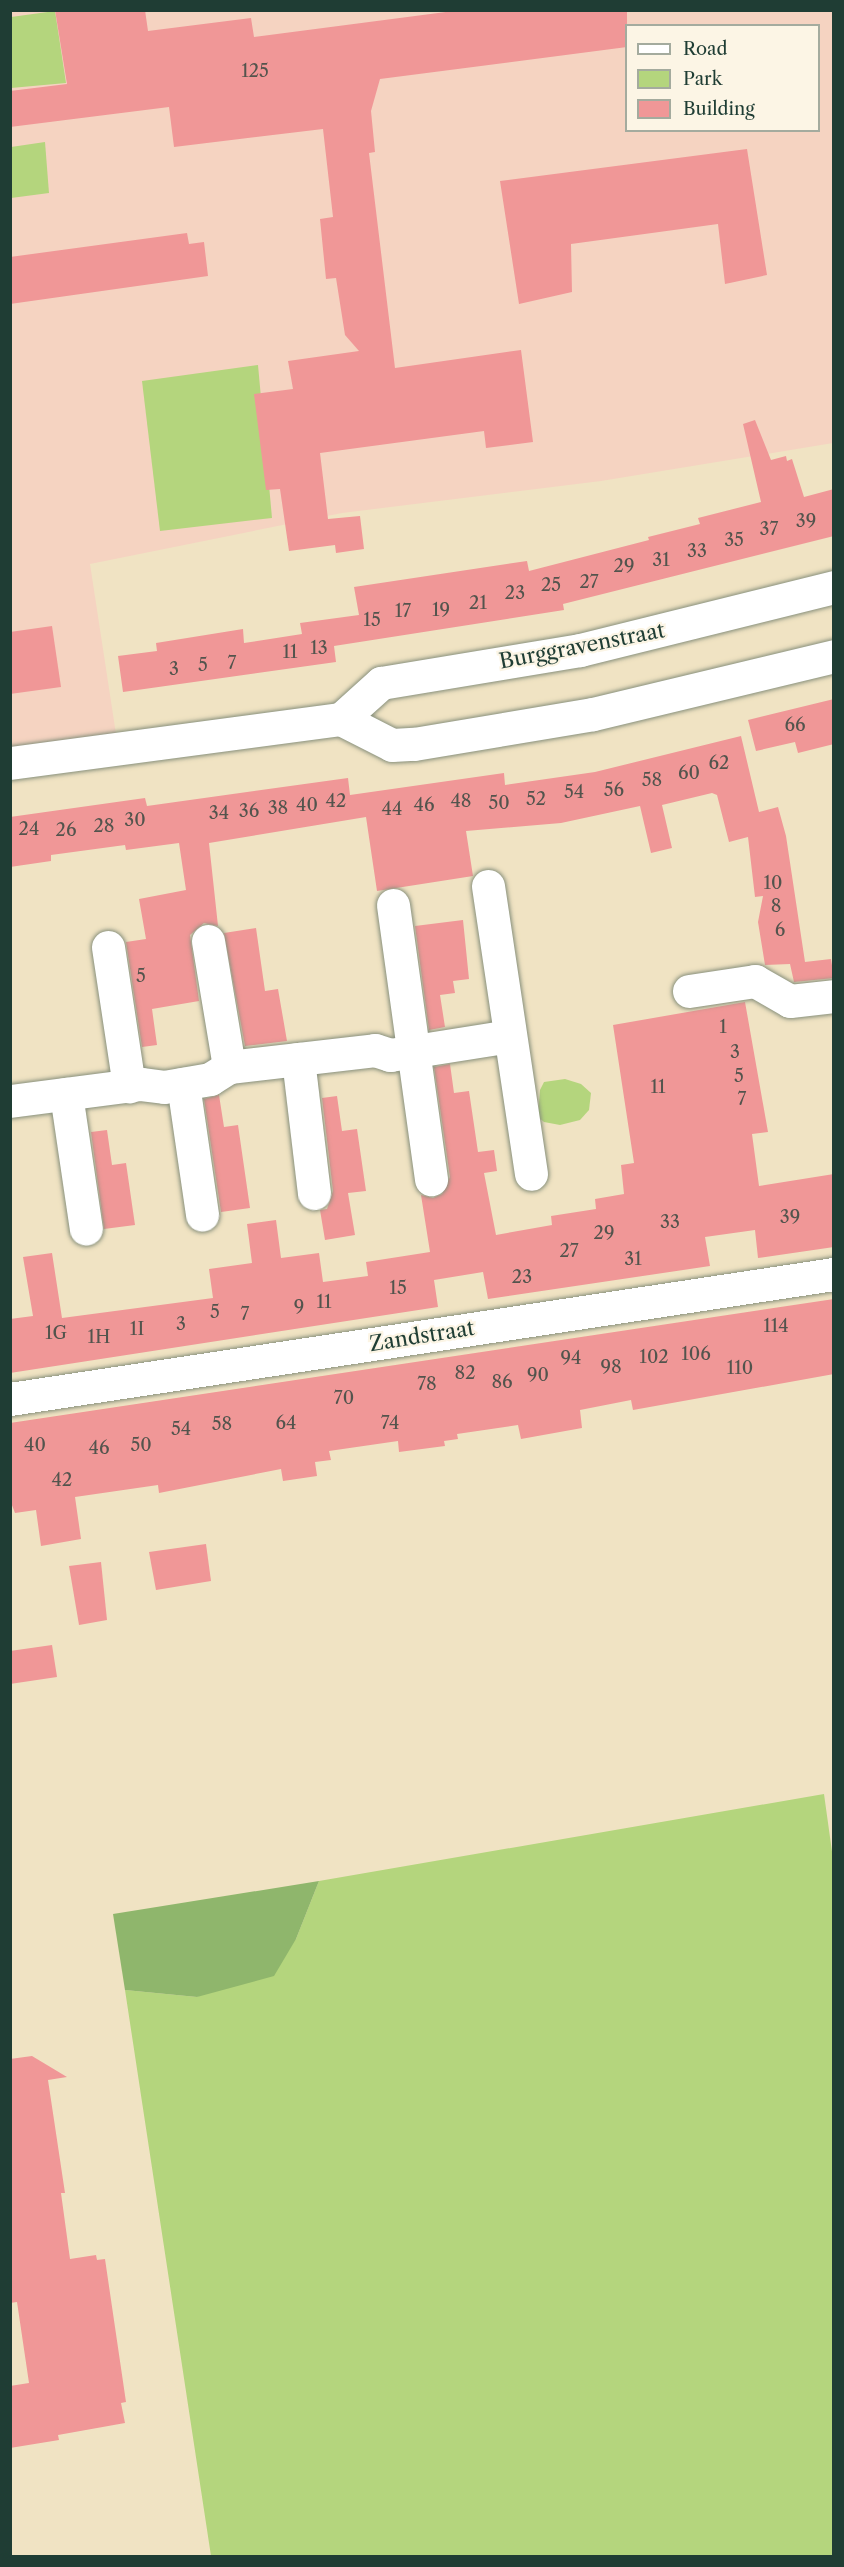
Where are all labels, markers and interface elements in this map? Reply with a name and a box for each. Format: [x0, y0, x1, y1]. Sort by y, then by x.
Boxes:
legend [625, 24, 820, 132]
text: Road [683, 38, 728, 60]
house number: 125 [241, 60, 269, 82]
text: Park [683, 68, 722, 90]
text: Building [683, 98, 755, 120]
house number: 39 [796, 510, 816, 532]
house number: 37 [760, 518, 778, 540]
house number: 35 [724, 529, 744, 551]
house number: 33 [687, 540, 707, 562]
house number: 31 [652, 549, 670, 571]
house number: 29 [614, 555, 634, 577]
house number: 27 [579, 571, 599, 593]
house number: 25 [541, 574, 561, 596]
house number: 23 [505, 582, 525, 604]
house number: 21 [469, 592, 487, 614]
house number: 19 [432, 599, 450, 621]
house number: 17 [395, 600, 411, 622]
house number: 15 [363, 609, 381, 631]
street label: Burggravenstraat [497, 618, 667, 674]
house number: 13 [310, 637, 328, 659]
house number: 11 [282, 641, 298, 663]
house number: 7 [228, 652, 236, 674]
house number: 5 [198, 654, 208, 676]
house number: 3 [169, 658, 179, 680]
house number: 66 [784, 714, 806, 736]
house number: 62 [709, 752, 729, 774]
house number: 60 [678, 762, 700, 784]
house number: 58 [642, 769, 662, 791]
house number: 56 [604, 779, 624, 801]
house number: 54 [564, 781, 584, 803]
house number: 52 [526, 788, 546, 810]
house number: 42 [326, 790, 346, 812]
house number: 48 [450, 790, 472, 812]
house number: 50 [488, 792, 510, 814]
house number: 40 [296, 794, 318, 816]
house number: 46 [414, 794, 434, 816]
house number: 38 [268, 797, 288, 819]
house number: 44 [382, 798, 402, 820]
house number: 36 [239, 800, 259, 822]
house number: 34 [209, 802, 229, 824]
house number: 30 [124, 809, 146, 831]
house number: 28 [93, 815, 115, 837]
house number: 24 [19, 818, 39, 840]
house number: 26 [56, 819, 76, 841]
house number: 10 [764, 872, 782, 894]
house number: 8 [771, 895, 781, 917]
house number: 6 [775, 919, 785, 941]
house number: 5 [136, 965, 146, 987]
house number: 1 [719, 1016, 727, 1038]
house number: 3 [730, 1041, 740, 1063]
house number: 5 [734, 1065, 744, 1087]
house number: 11 [650, 1076, 666, 1098]
house number: 7 [738, 1088, 746, 1110]
house number: 39 [780, 1206, 800, 1228]
house number: 33 [660, 1211, 680, 1233]
house number: 29 [594, 1222, 614, 1244]
house number: 27 [559, 1240, 579, 1262]
house number: 31 [624, 1248, 642, 1270]
house number: 23 [512, 1266, 532, 1288]
house number: 15 [389, 1277, 407, 1299]
house number: 11 [316, 1291, 332, 1313]
house number: 9 [294, 1296, 304, 1318]
house number: 5 [210, 1301, 220, 1323]
house number: 7 [241, 1303, 249, 1325]
house number: 3 [176, 1313, 186, 1335]
street label: Zandstraat [368, 1315, 476, 1357]
house number: 114 [763, 1315, 789, 1337]
house number: 1I [130, 1318, 144, 1340]
house number: 1G [45, 1322, 67, 1344]
house number: 1H [88, 1326, 110, 1348]
house number: 106 [681, 1343, 711, 1365]
house number: 102 [639, 1346, 669, 1368]
house number: 94 [561, 1347, 581, 1369]
house number: 98 [600, 1356, 622, 1378]
house number: 110 [727, 1357, 753, 1379]
house number: 82 [454, 1362, 476, 1384]
house number: 90 [527, 1364, 549, 1386]
house number: 86 [491, 1371, 513, 1393]
house number: 78 [417, 1373, 437, 1395]
house number: 70 [334, 1387, 354, 1409]
house number: 64 [276, 1412, 296, 1434]
house number: 74 [381, 1412, 399, 1434]
house number: 58 [212, 1413, 232, 1435]
house number: 54 [171, 1418, 191, 1440]
house number: 40 [24, 1434, 46, 1456]
house number: 50 [130, 1434, 152, 1456]
house number: 46 [89, 1437, 109, 1459]
house number: 42 [52, 1469, 72, 1491]

